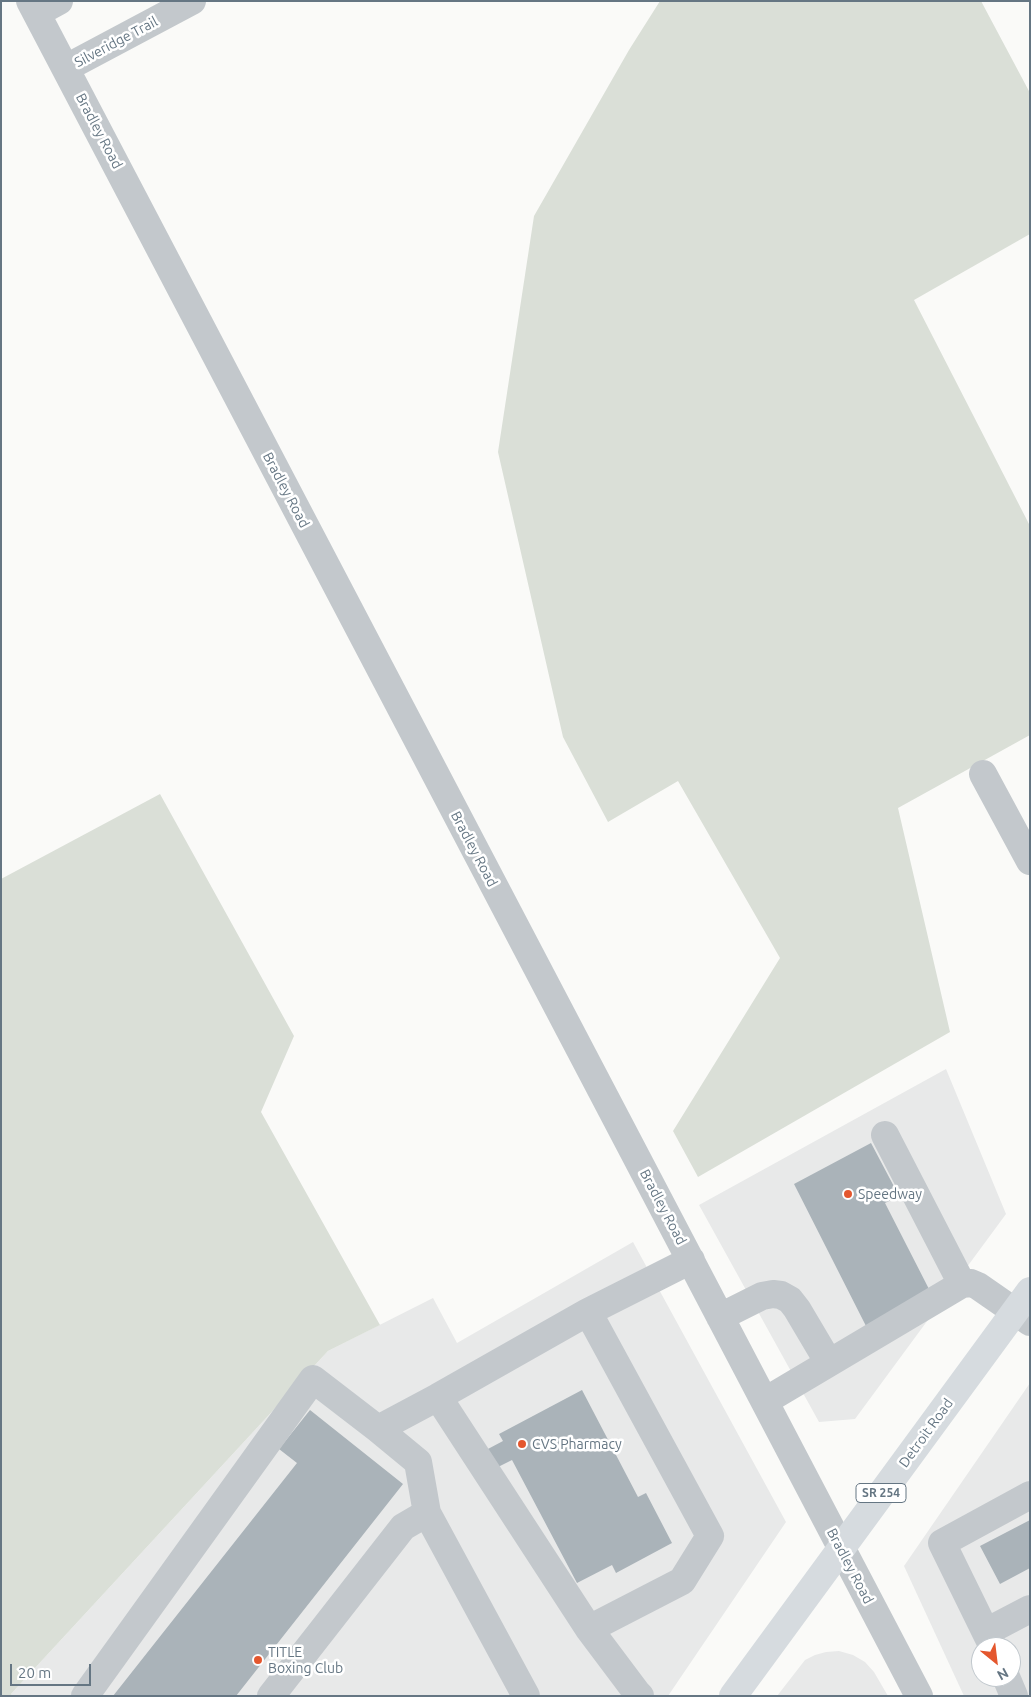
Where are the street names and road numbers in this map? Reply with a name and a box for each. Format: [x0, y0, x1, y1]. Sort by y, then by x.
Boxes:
street label: Silveridge Trail [72, 13, 160, 71]
street label: Bradley Road [72, 90, 126, 172]
street label: Bradley Road [259, 449, 313, 531]
street label: Bradley Road [447, 808, 501, 890]
street label: Bradley Road [636, 1166, 690, 1248]
street label: Detroit Road [895, 1395, 957, 1471]
road number: SR 254 [856, 1484, 906, 1502]
street label: Bradley Road [823, 1525, 877, 1607]

